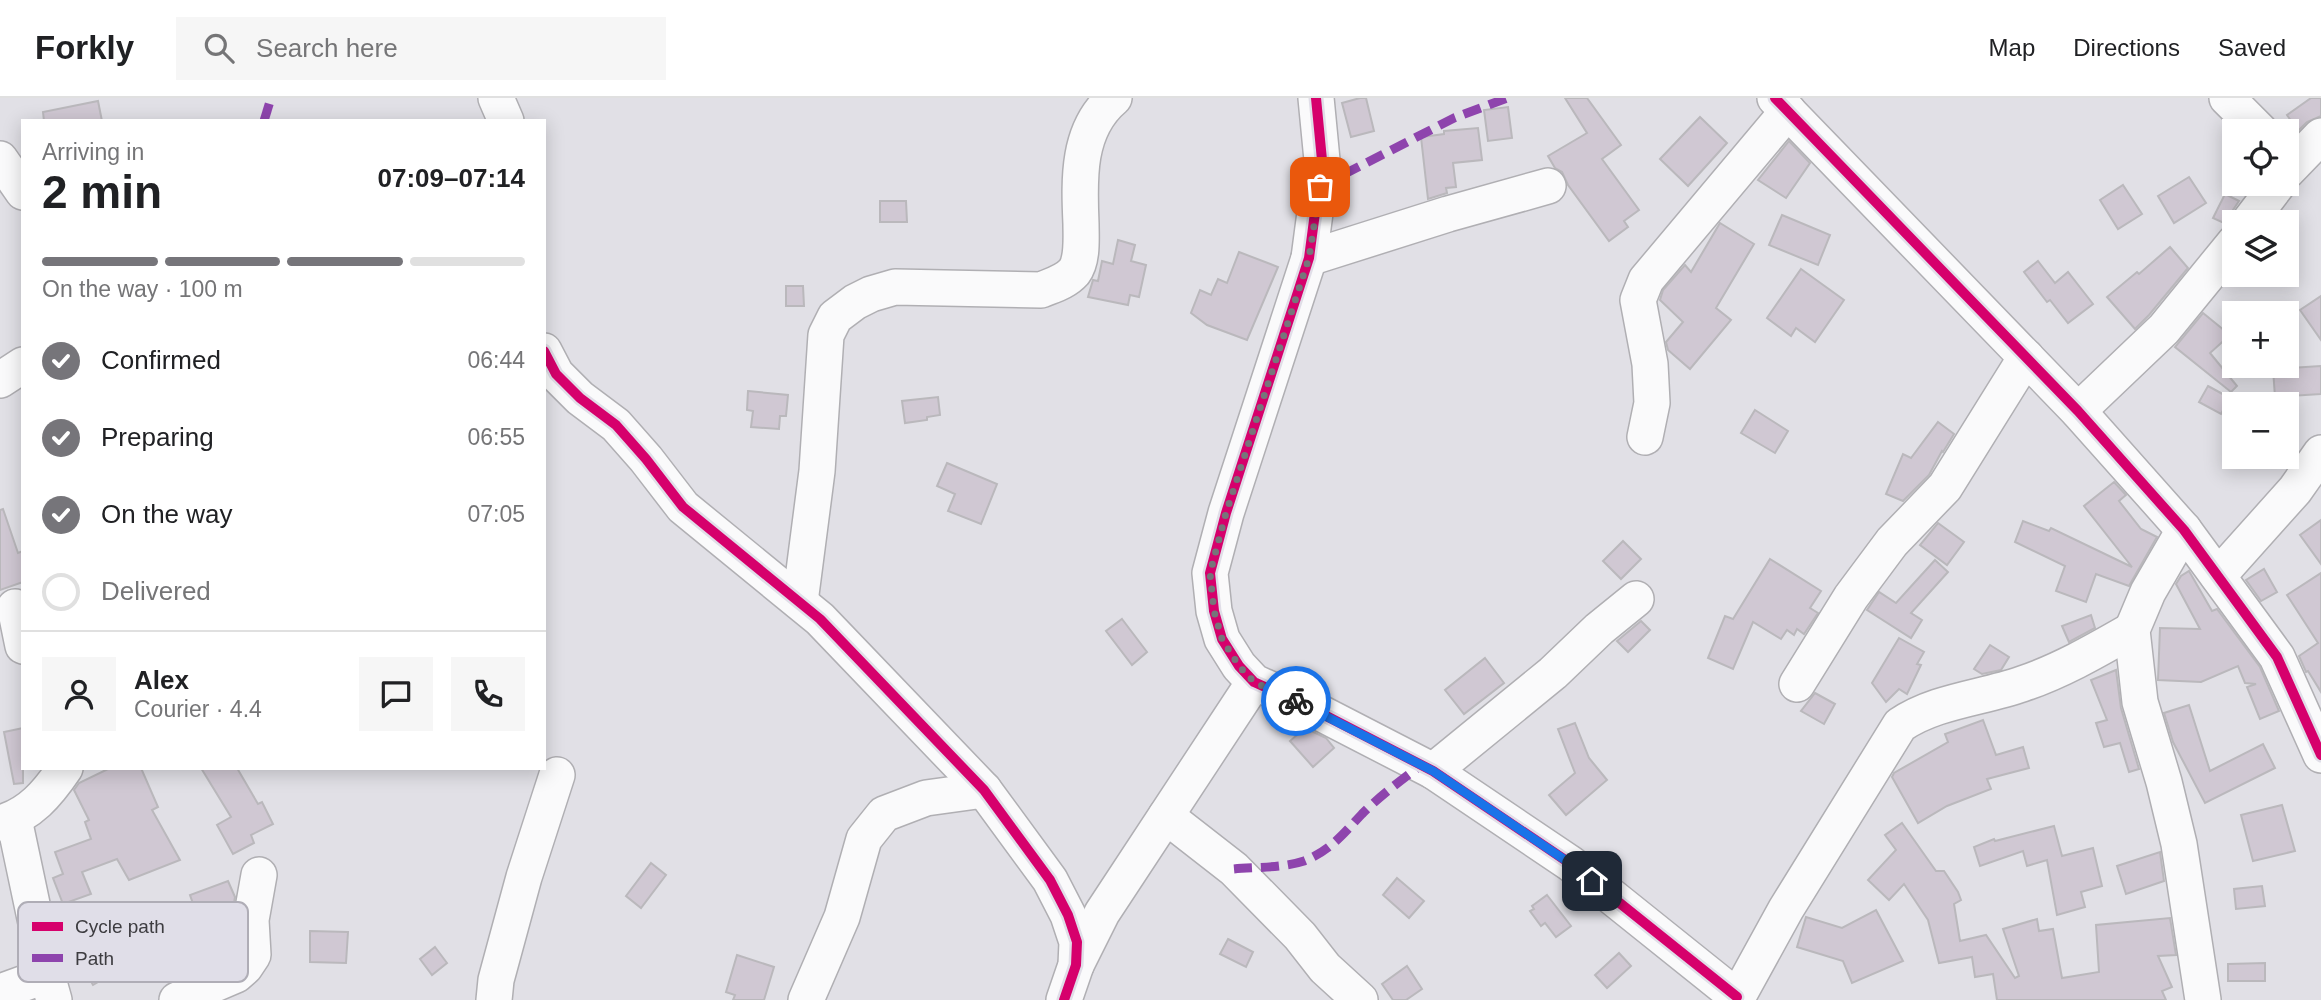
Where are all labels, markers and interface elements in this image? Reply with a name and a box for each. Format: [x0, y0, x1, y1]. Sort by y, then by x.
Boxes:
search box [176, 17, 666, 80]
text: Forkly [35, 29, 134, 66]
icon: search [200, 29, 238, 67]
text: Search here [256, 33, 398, 63]
text: Map [1989, 34, 2035, 61]
text: Directions [2073, 34, 2180, 61]
text: Saved [2218, 34, 2286, 61]
map controls [2222, 119, 2299, 469]
button: locate [2222, 119, 2299, 196]
text: Arriving in [42, 139, 144, 165]
pin [1290, 157, 1350, 217]
text: 07:09–07:14 [378, 163, 525, 193]
text: 2 min [42, 166, 162, 218]
icon: bag [1301, 168, 1339, 206]
button: layers [2222, 210, 2299, 287]
text: On the way · 100 m [42, 276, 243, 302]
button: + [2222, 301, 2299, 378]
icon: check [42, 342, 80, 380]
text: Confirmed [101, 345, 221, 375]
text: 06:44 [467, 347, 525, 373]
button: − [2222, 392, 2299, 469]
icon: check [42, 419, 80, 457]
text: Preparing [101, 422, 214, 452]
text: 06:55 [467, 424, 525, 450]
icon: check [42, 496, 80, 534]
text: On the way [101, 499, 233, 529]
text: 07:05 [467, 501, 525, 527]
text: Delivered [101, 576, 211, 606]
button: person [42, 657, 116, 731]
button: chat [359, 657, 433, 731]
button: phone [451, 657, 525, 731]
text: Alex [134, 665, 189, 695]
courier [1261, 666, 1331, 736]
icon: bike [1277, 682, 1315, 720]
text: Courier · 4.4 [134, 696, 262, 722]
pin [1562, 851, 1622, 911]
icon: home [1573, 862, 1611, 900]
legend [18, 902, 248, 982]
text: Cycle path [75, 916, 165, 937]
text: Path [75, 948, 114, 969]

